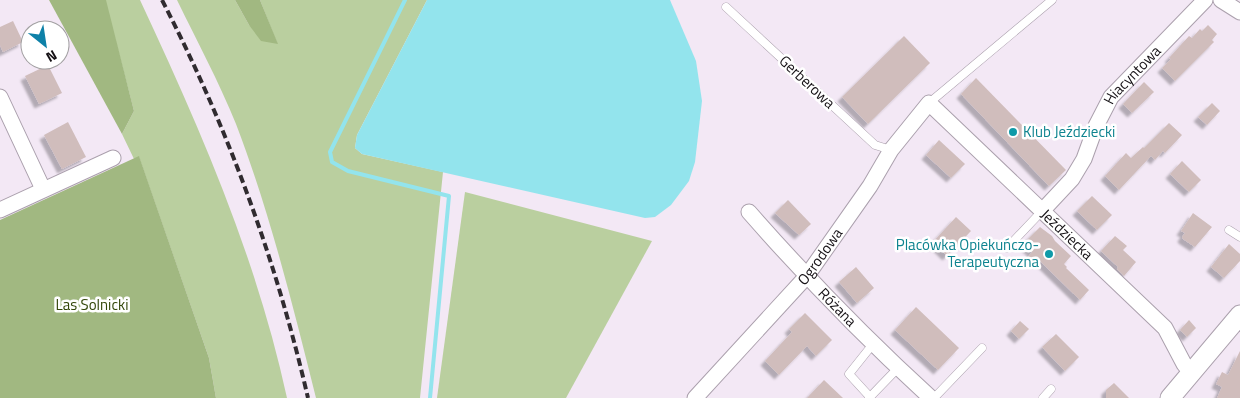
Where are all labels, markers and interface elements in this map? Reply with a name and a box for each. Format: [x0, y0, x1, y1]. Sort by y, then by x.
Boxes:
north arrow [20, 20, 70, 70]
street label: Hiacyntowa [1097, 40, 1166, 108]
text: N [42, 45, 61, 68]
street label: Gerberowa [774, 50, 841, 114]
place label: Klub Jeździecki [1023, 120, 1115, 143]
marker: Klub Jeździecki [1007, 126, 1019, 138]
street label: Jeździecka [1036, 203, 1099, 265]
street label: Ogrodowa [792, 223, 848, 290]
place label: Placówka Opiekuńczo- Terapeutyczna [896, 233, 1039, 273]
marker: Placówka Opiekuńczo- Terapeutyczna [1043, 248, 1055, 260]
street label: Różana [813, 282, 863, 332]
park label: Las Solnicki [56, 293, 128, 316]

